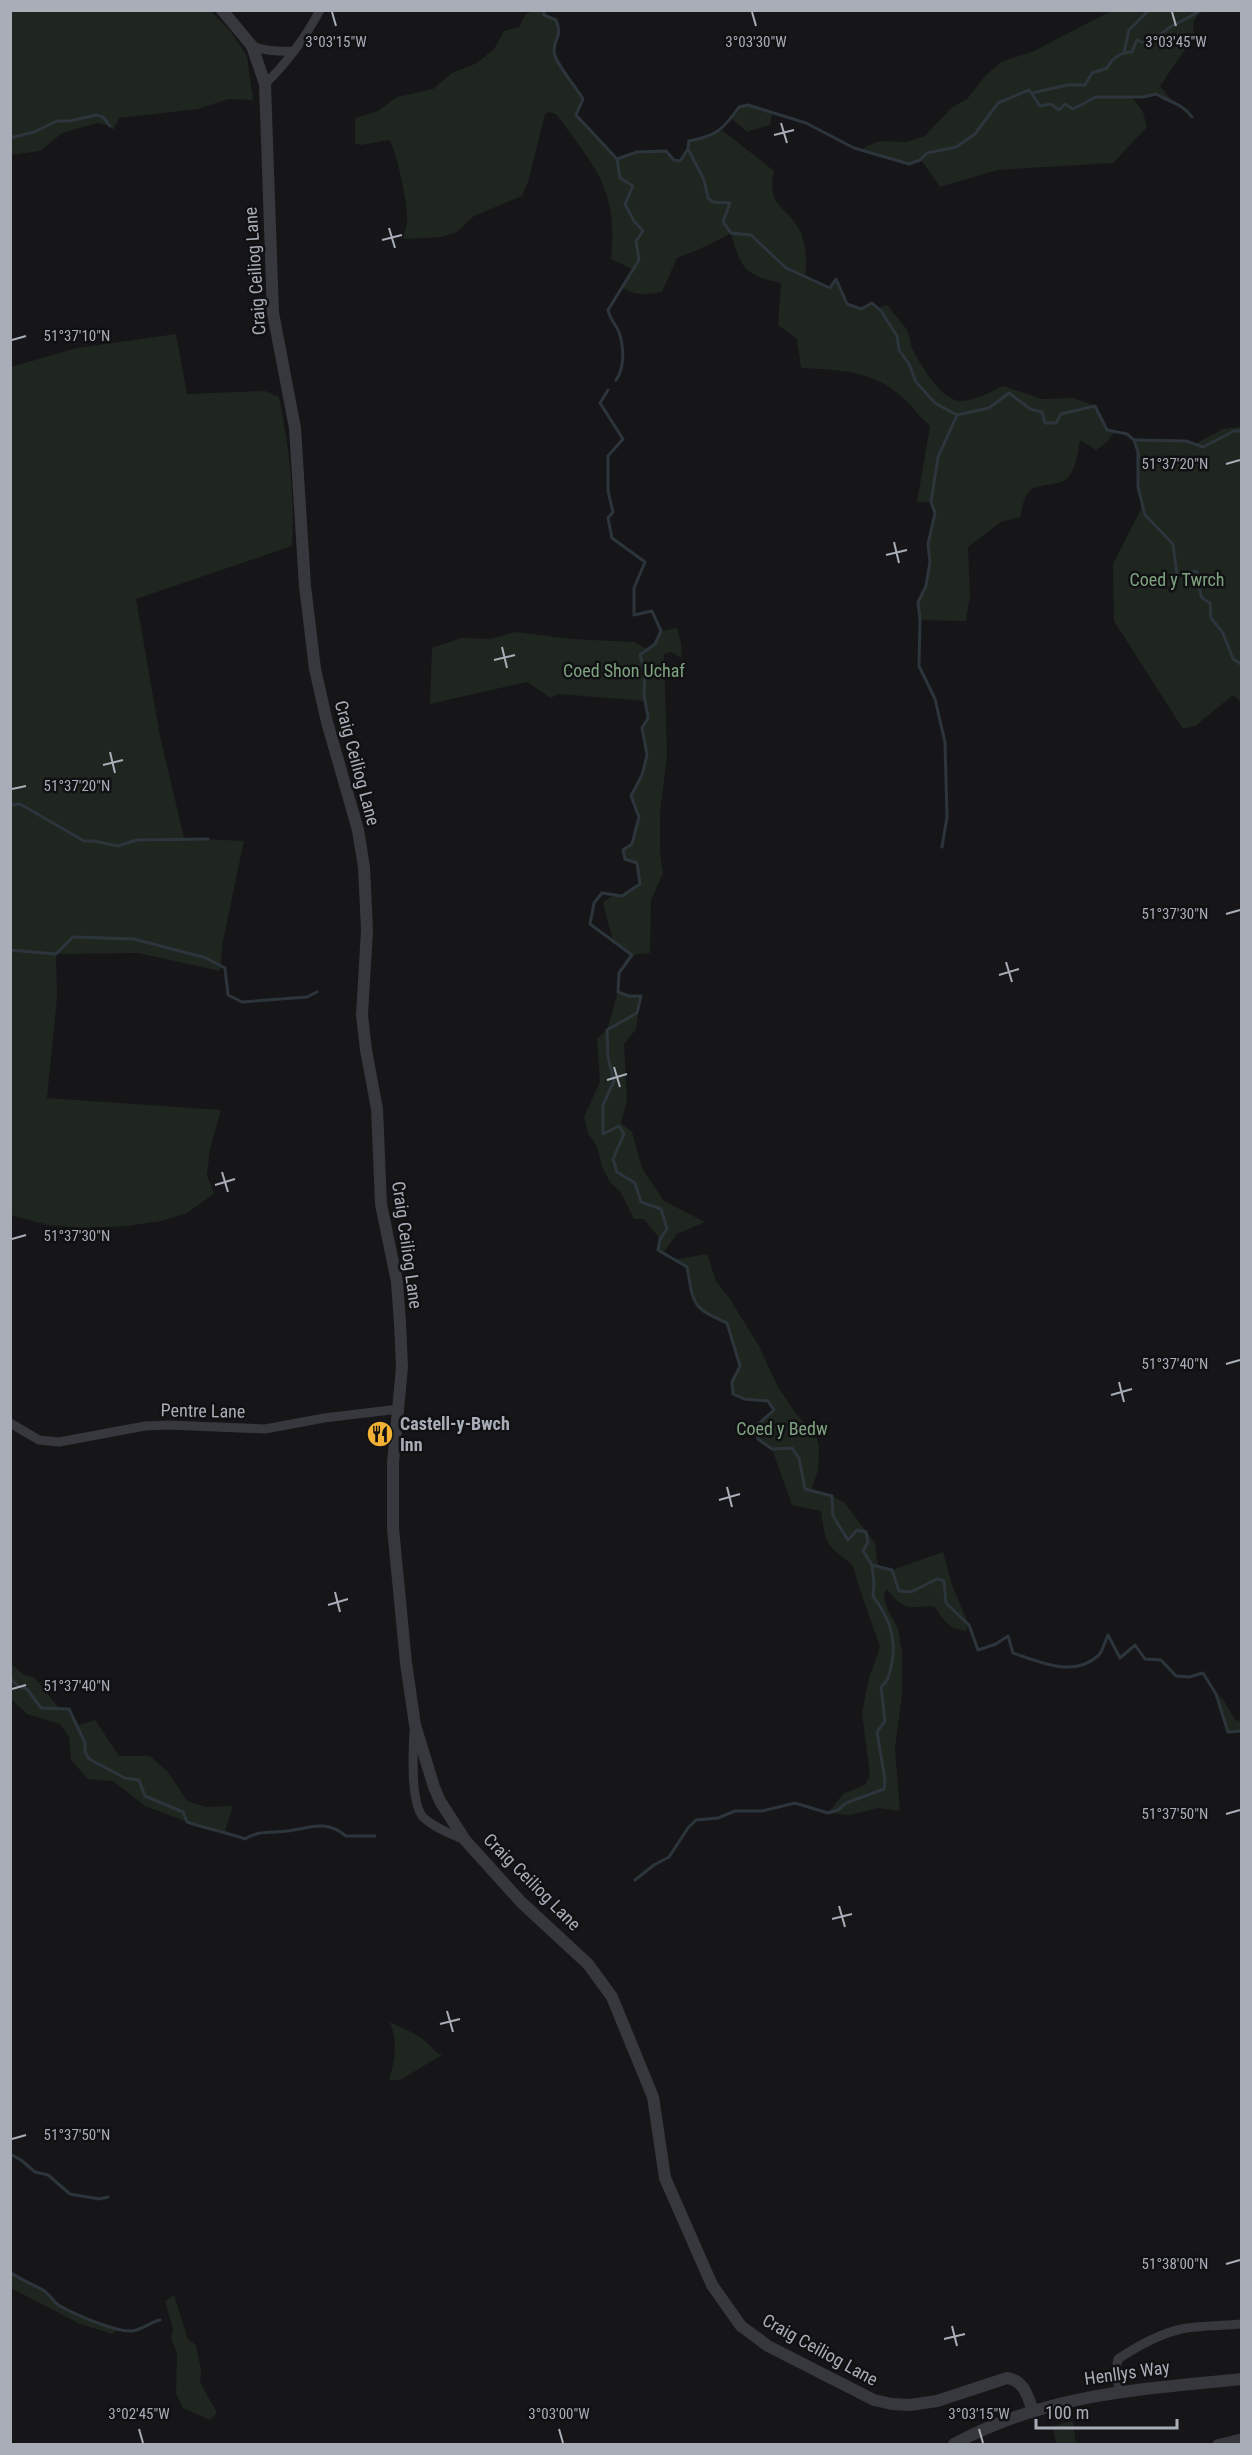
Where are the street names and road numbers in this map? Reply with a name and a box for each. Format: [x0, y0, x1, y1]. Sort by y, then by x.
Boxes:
street label: Craig Ceiliog Lane [240, 206, 269, 336]
street label: Craig Ceiliog Lane [331, 698, 384, 828]
street label: Craig Ceiliog Lane [388, 1180, 427, 1310]
street label: Pentre Lane [161, 1399, 245, 1422]
street label: Craig Ceiliog Lane [479, 1829, 585, 1935]
street label: Craig Ceiliog Lane [759, 2309, 882, 2390]
street label: Henllys Way [1083, 2356, 1171, 2389]

